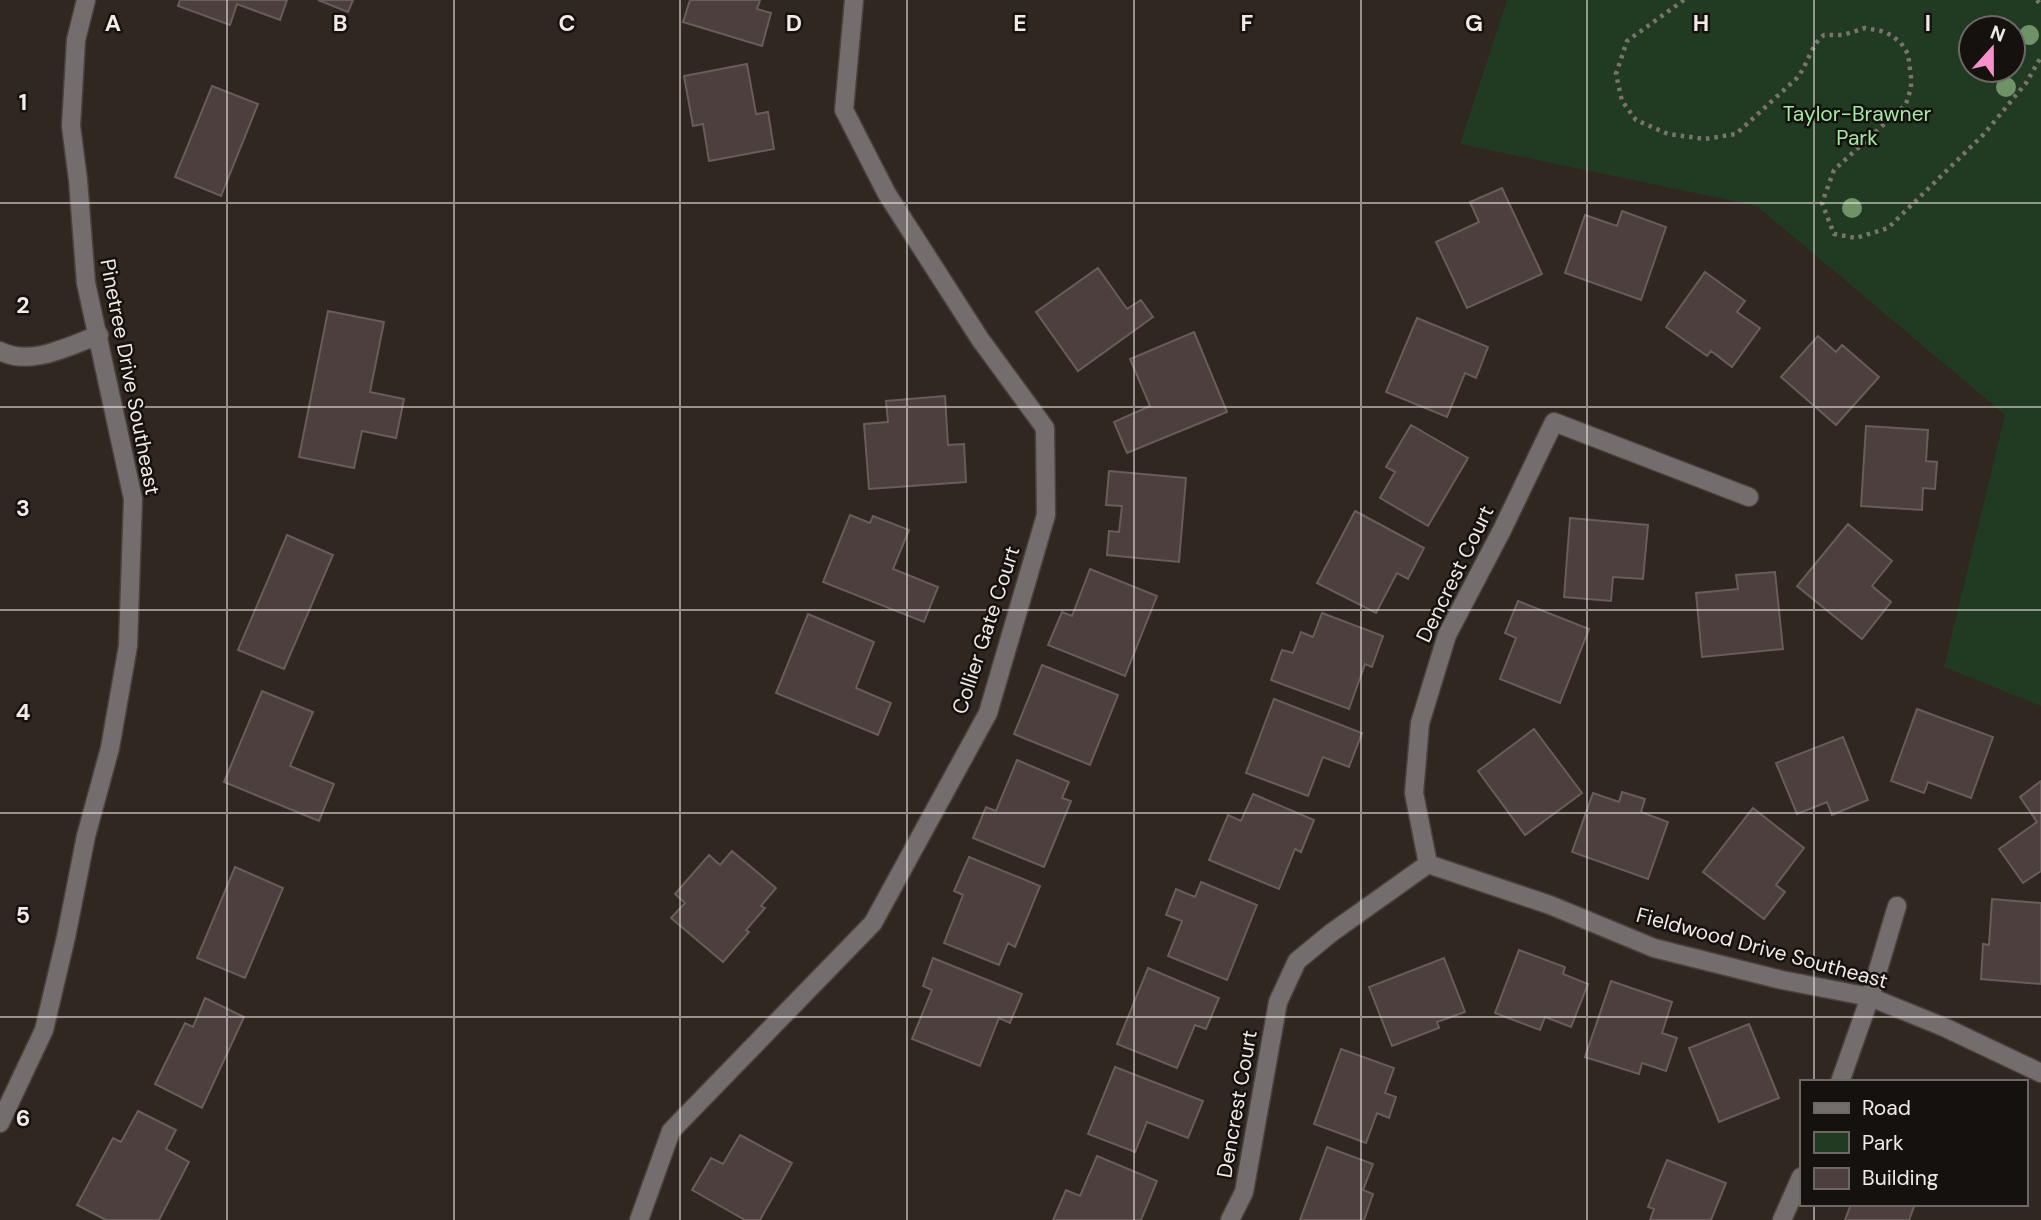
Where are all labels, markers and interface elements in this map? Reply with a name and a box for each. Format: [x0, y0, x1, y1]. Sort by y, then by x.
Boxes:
text: A [105, 8, 121, 38]
text: B [333, 8, 347, 38]
text: C [559, 8, 575, 38]
text: D [786, 8, 802, 38]
text: E [1013, 8, 1027, 38]
text: F [1241, 8, 1254, 38]
text: G [1465, 8, 1483, 38]
text: H [1693, 8, 1709, 38]
text: I [1925, 8, 1931, 38]
north arrow [1957, 14, 2027, 84]
text: N [1987, 19, 2009, 48]
text: 1 [19, 87, 27, 117]
park label: Taylor-Brawner Park [1783, 100, 1932, 152]
street label: Pinetree Drive Southeast [93, 257, 167, 497]
text: 2 [16, 290, 30, 320]
text: 3 [16, 493, 30, 523]
street label: Dencrest Court [1410, 501, 1500, 647]
street label: Collier Gate Court [946, 542, 1026, 718]
text: 4 [16, 697, 31, 727]
text: 5 [16, 900, 30, 930]
street label: Fieldwood Drive Southeast [1633, 901, 1891, 995]
street label: Dencrest Court [1210, 1028, 1264, 1180]
legend [1800, 1080, 2027, 1206]
text: Road [1862, 1094, 1911, 1122]
text: 6 [16, 1103, 30, 1133]
text: Park [1862, 1129, 1904, 1157]
text: Building [1862, 1164, 1939, 1192]

